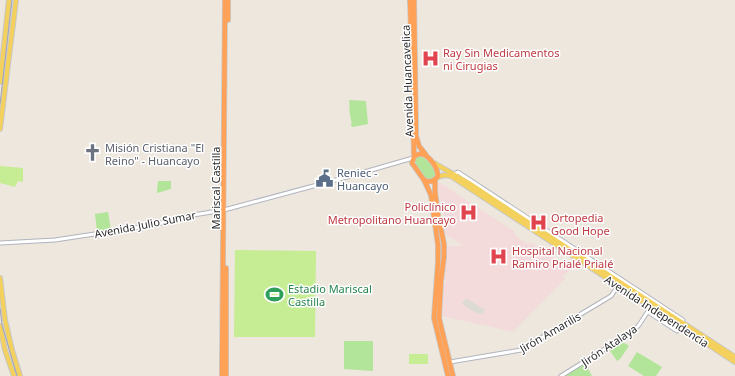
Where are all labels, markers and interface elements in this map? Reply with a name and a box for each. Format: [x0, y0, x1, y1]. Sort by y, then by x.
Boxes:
street label: Avenida Huancavelica [398, 24, 416, 138]
place label: Ray Sin Medicamentos ni Cirugias [443, 45, 559, 73]
hospital icon: Ray Sin Medicamentos ni Cirugias [420, 48, 440, 68]
place label: Misión Cristiana "El Reino" - Huancayo [105, 140, 204, 168]
church icon: Misión Cristiana "El Reino" - Huancayo [82, 143, 102, 163]
street label: Mariscal Castilla [208, 147, 223, 230]
place label: Reniec - Huancayo [337, 165, 389, 193]
public building icon: Reniec - Huancayo [314, 168, 334, 188]
place label: Policlínico Metropolitano Huancayo [328, 199, 456, 227]
hospital icon: Policlínico Metropolitano Huancayo [459, 202, 479, 222]
street label: Avenida Julio Sumar [93, 207, 197, 241]
place label: Ortopedia Good Hope [551, 210, 610, 238]
hospital icon: Ortopedia Good Hope [528, 213, 548, 233]
place label: Hospital Nacional Ramiro Prialé Prialé [512, 243, 613, 271]
hospital icon: Hospital Nacional Ramiro Prialé Prialé [489, 246, 509, 266]
street label: Avenida Independencia [602, 272, 712, 350]
place label: Estadio Mariscal Castilla [288, 281, 372, 309]
sports icon: Estadio Mariscal Castilla [265, 284, 285, 304]
street label: Jirón Amarilis [516, 308, 583, 356]
street label: Jirón Atalaya [577, 321, 640, 370]

